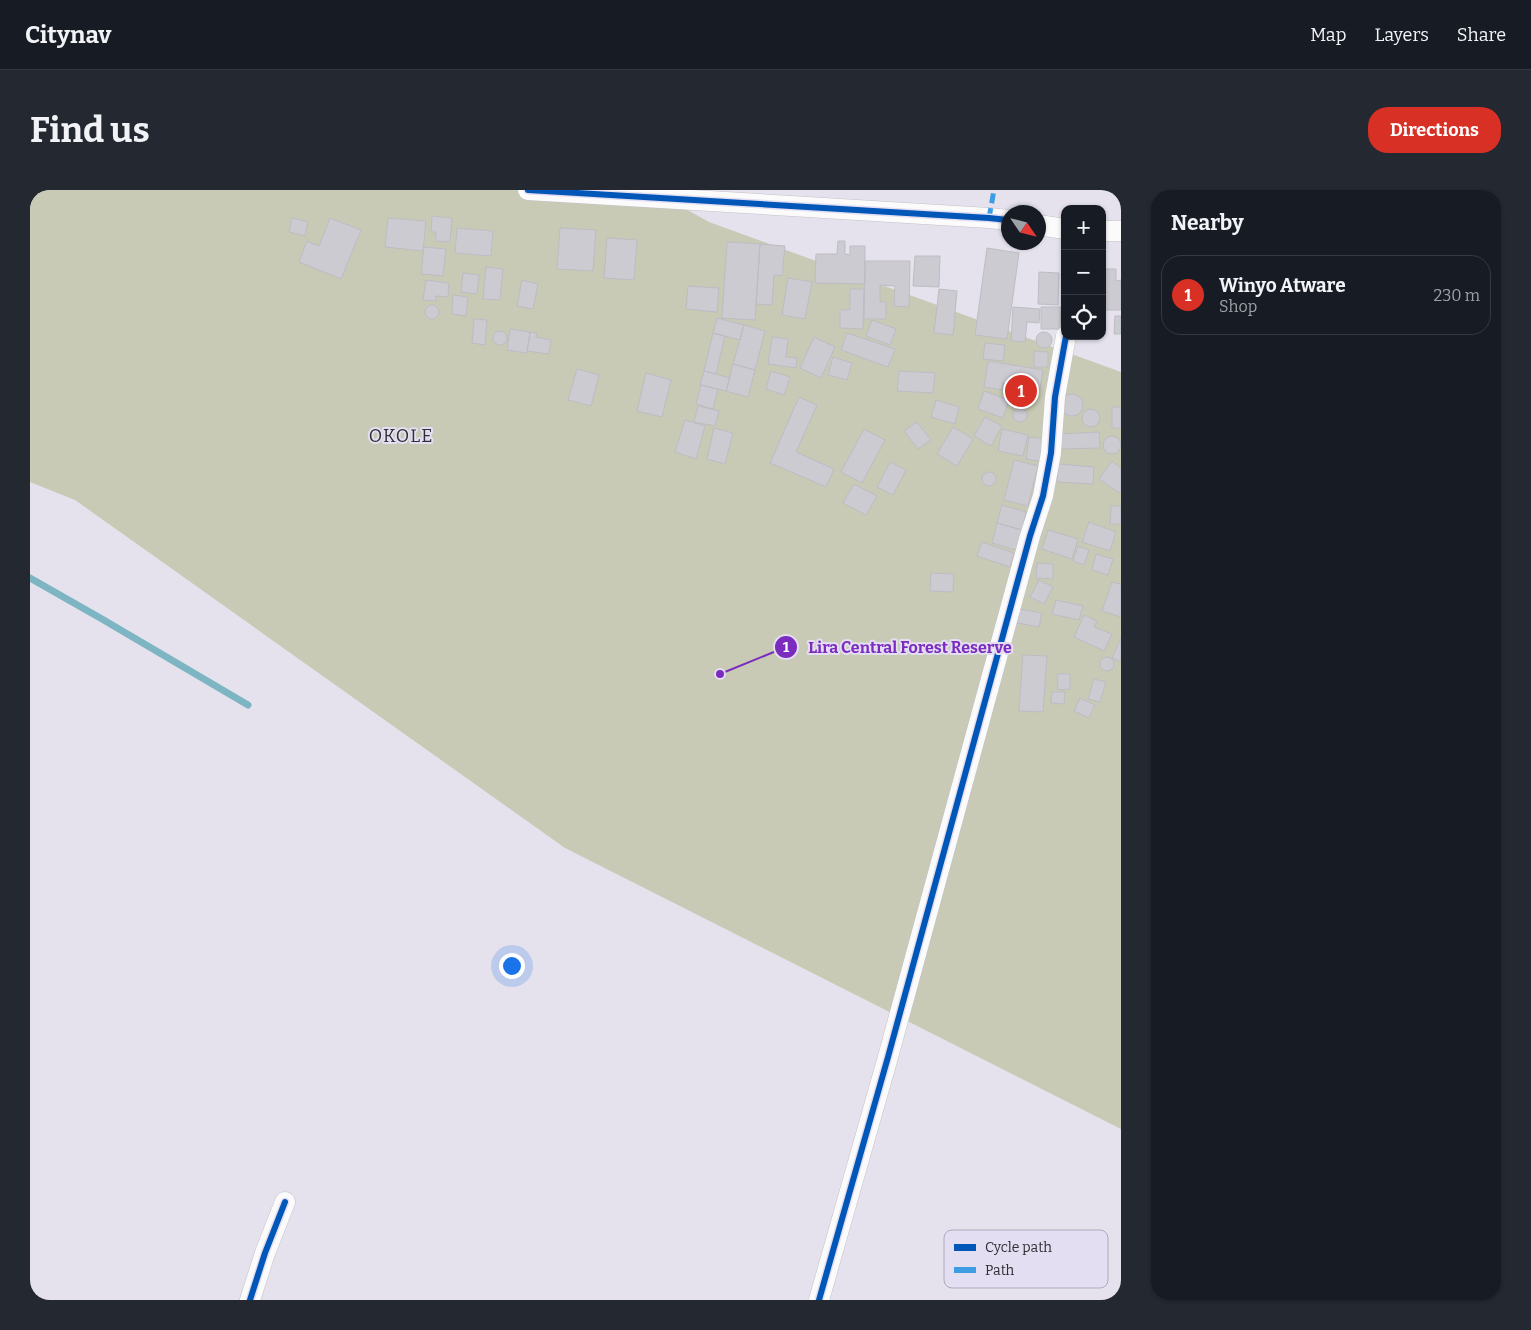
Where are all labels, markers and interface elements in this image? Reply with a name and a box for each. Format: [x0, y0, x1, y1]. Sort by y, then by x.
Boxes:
text: Citynav [25, 21, 111, 49]
text: Map [1310, 24, 1346, 46]
text: Layers [1374, 24, 1429, 46]
text: Share [1457, 24, 1506, 46]
button: Directions [1368, 107, 1501, 153]
text: Find us [30, 109, 150, 151]
north arrow [1001, 205, 1046, 250]
map controls [1061, 205, 1106, 340]
button: + [1061, 205, 1106, 250]
text: Nearby [1171, 210, 1244, 236]
button: − [1061, 250, 1106, 295]
text: Winyo Atware [1219, 274, 1346, 297]
text: 1 [1185, 286, 1191, 305]
text: 230 m [1433, 286, 1480, 305]
button: locate [1061, 295, 1106, 340]
text: Shop [1219, 297, 1257, 316]
pin: 1 [1005, 372, 1037, 410]
district label: OKOLE [369, 425, 433, 447]
callout: Lira Central Forest Reserve [774, 632, 1022, 663]
text: 1 [783, 638, 790, 656]
text: Lira Central Forest Reserve [808, 638, 1012, 657]
your location [499, 953, 525, 979]
legend [944, 1230, 1108, 1288]
text: Cycle path [985, 1239, 1052, 1256]
text: Path [985, 1262, 1015, 1279]

